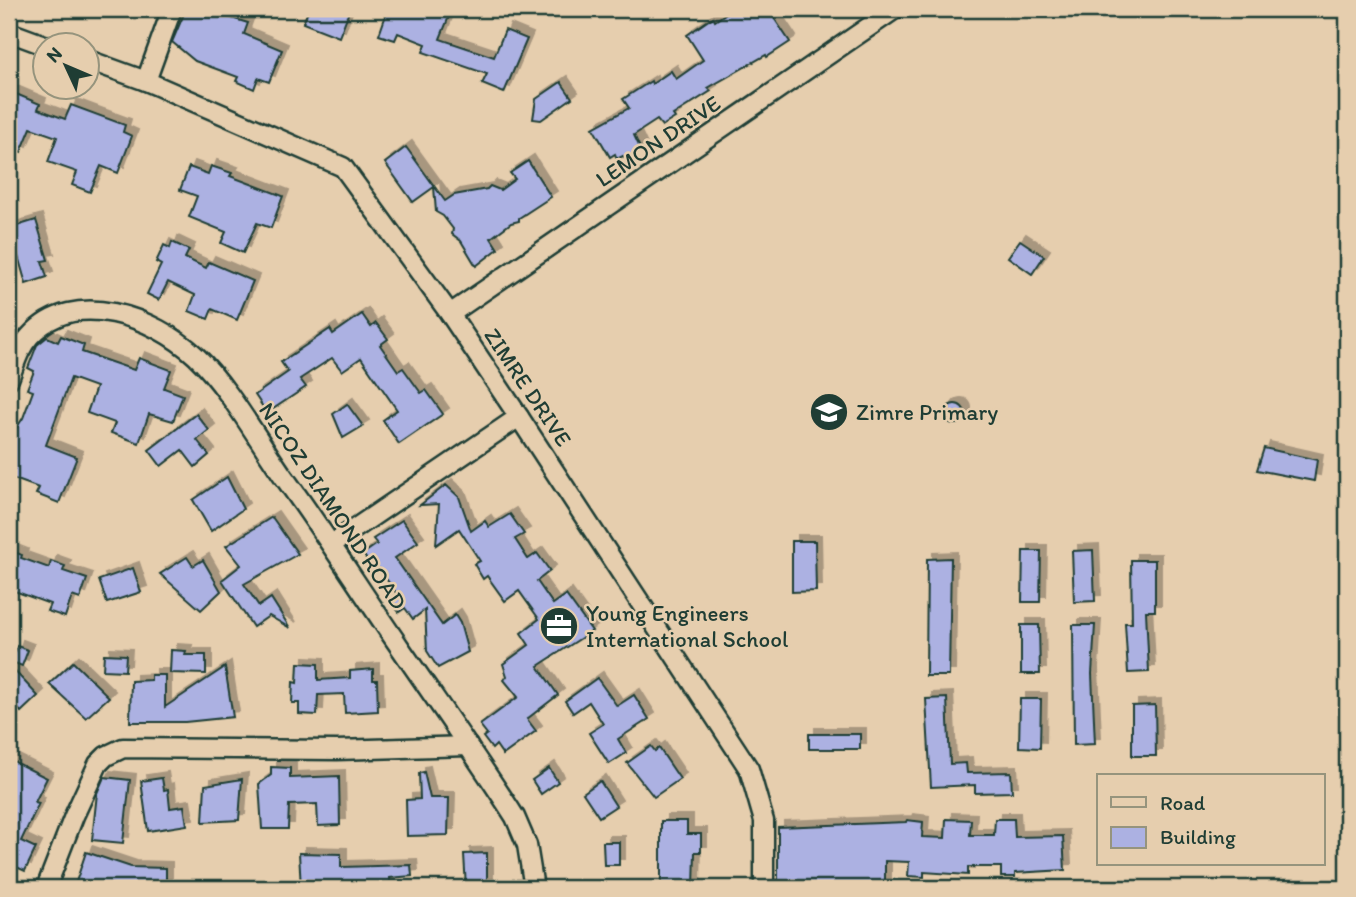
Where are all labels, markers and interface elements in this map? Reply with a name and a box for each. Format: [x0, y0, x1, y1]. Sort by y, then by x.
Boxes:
north arrow [32, 32, 102, 102]
text: N [41, 42, 67, 67]
street label: LEMON DRIVE [590, 89, 726, 193]
street label: ZIMRE DRIVE [478, 322, 578, 452]
school or university icon: Zimre Primary [808, 391, 850, 433]
street label: NICOZ DIAMOND ROAD [253, 397, 413, 615]
place label: Zimre Primary [856, 398, 998, 426]
place label: Young Engineers International School [586, 599, 789, 653]
office icon: Young Engineers International School [538, 605, 580, 647]
legend [1097, 774, 1324, 866]
text: Road [1160, 790, 1206, 815]
text: Building [1160, 824, 1236, 849]

